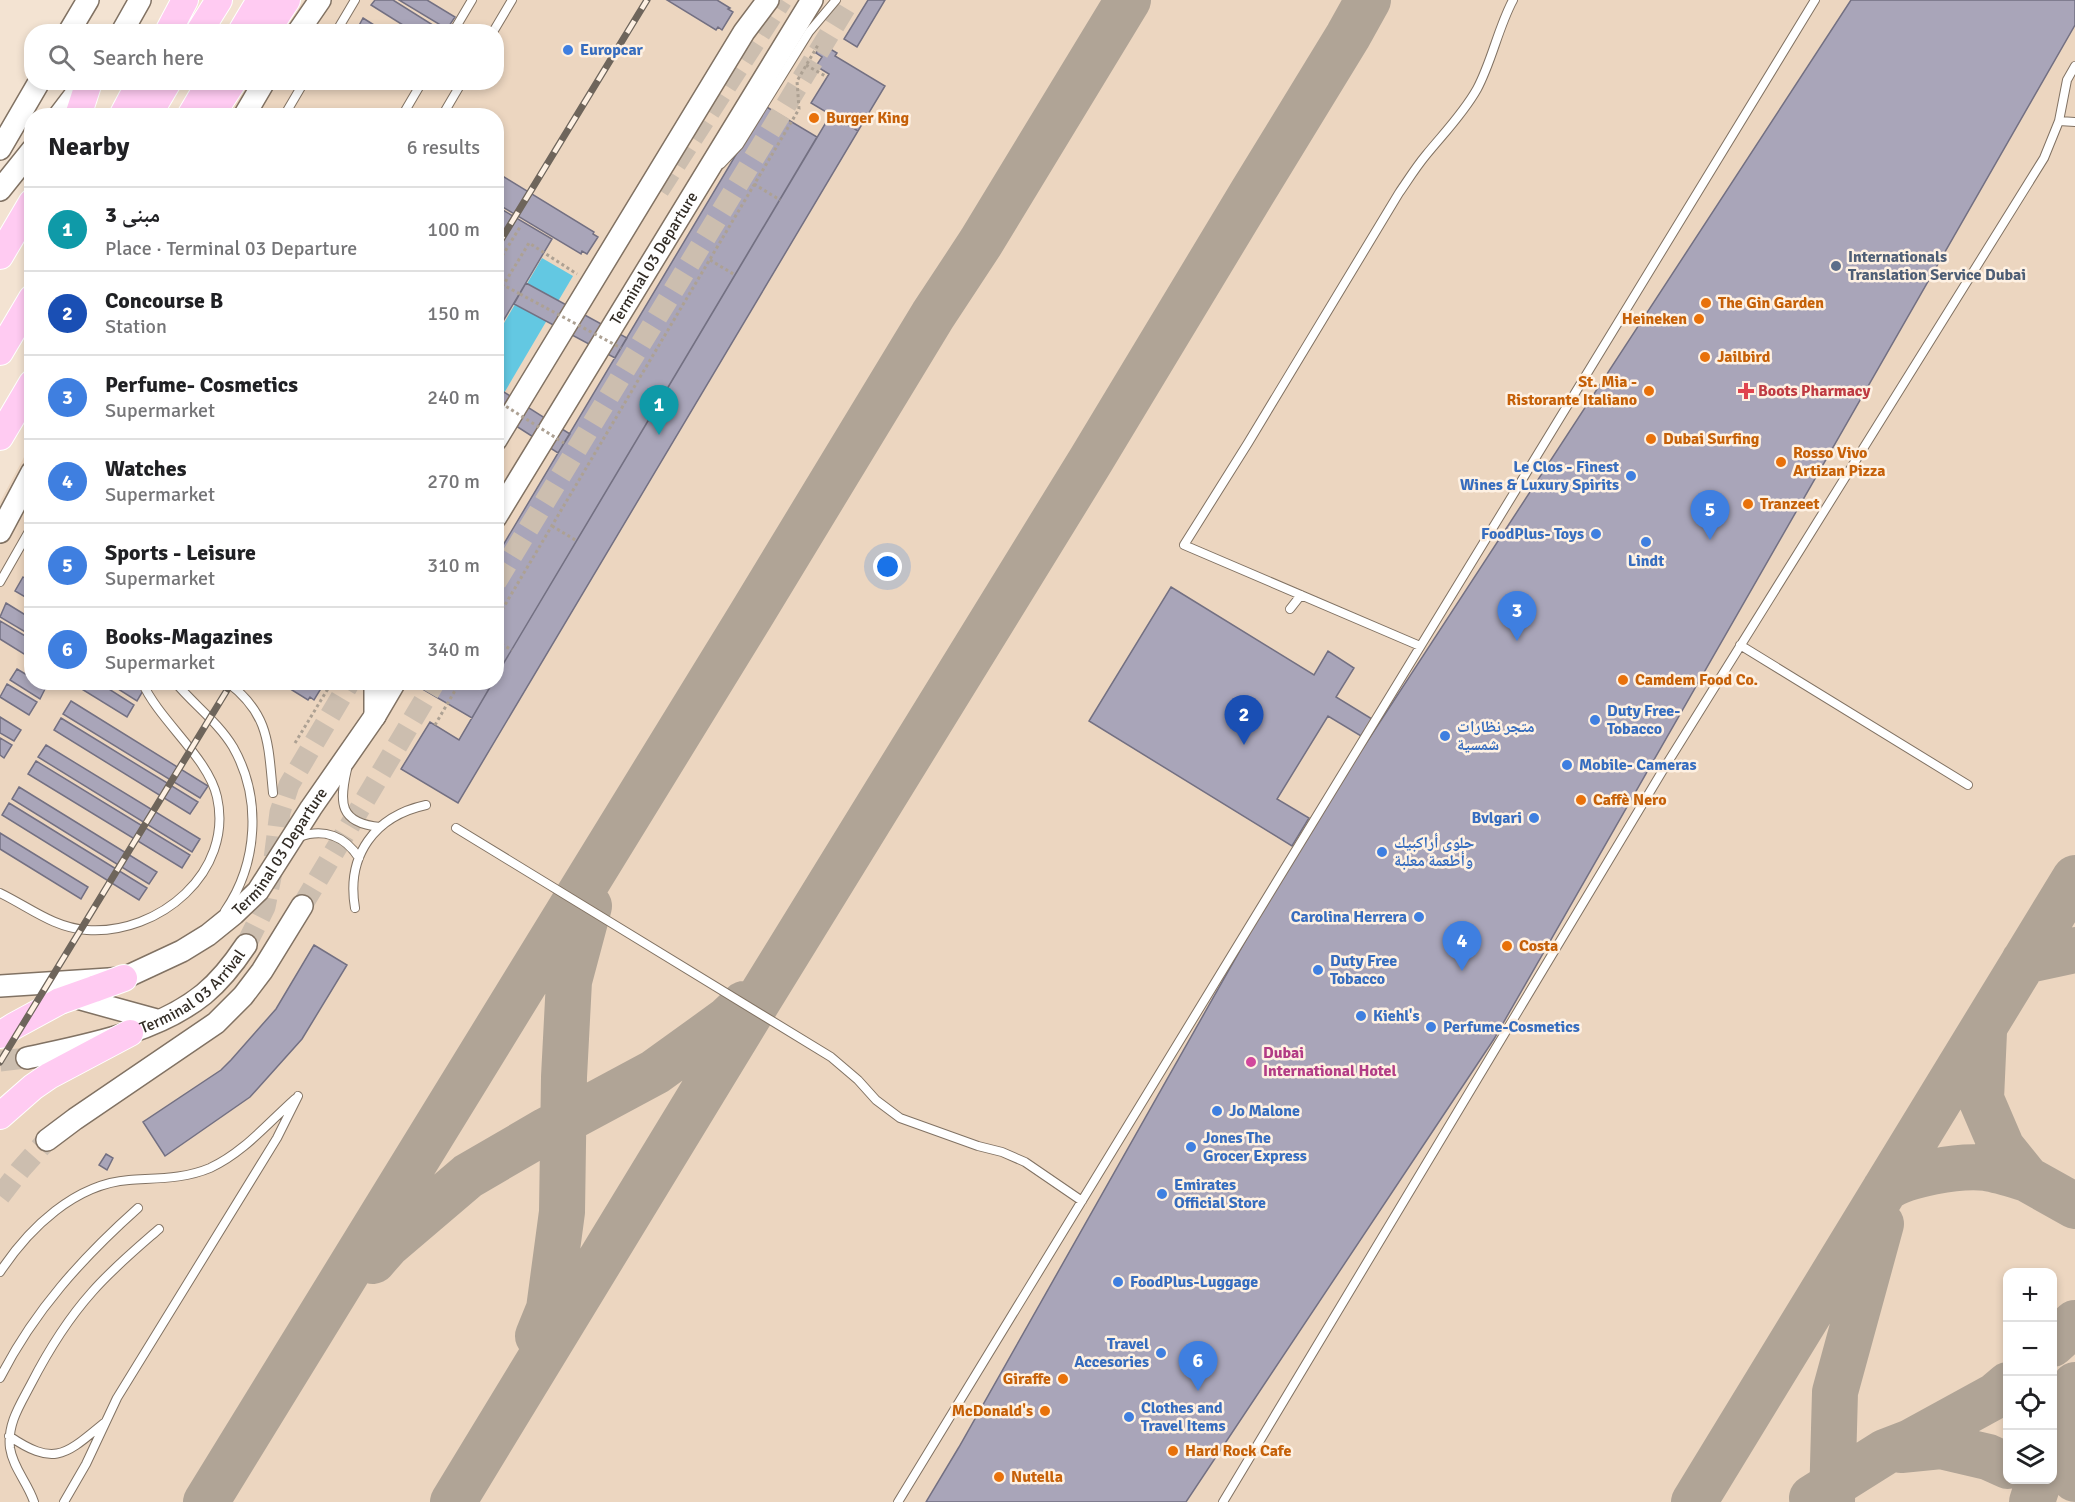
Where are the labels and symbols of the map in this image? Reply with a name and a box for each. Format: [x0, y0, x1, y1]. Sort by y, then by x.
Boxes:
place label: Europcar [580, 40, 644, 60]
marker: Europcar [561, 43, 575, 57]
place label: Burger King [826, 108, 910, 128]
marker: Burger King [807, 111, 821, 125]
street label: Terminal 03 Departure [606, 188, 702, 329]
place label: Internationals Translation Service Dubai [1848, 247, 2026, 285]
marker: Internationals Translation Service Dubai [1829, 259, 1843, 273]
place label: The Gin Garden [1718, 293, 1824, 313]
marker: The Gin Garden [1699, 296, 1713, 310]
place label: Heineken [1622, 309, 1687, 329]
marker: Heineken [1692, 312, 1706, 326]
place label: Jailbird [1717, 347, 1771, 367]
marker: Jailbird [1698, 350, 1712, 364]
place label: St. Mia - Ristorante Italiano [1506, 372, 1637, 410]
place label: Boots Pharmacy [1758, 381, 1870, 401]
marker: St. Mia - Ristorante Italiano [1642, 384, 1656, 398]
marker: Boots Pharmacy [1739, 384, 1753, 398]
pin: 1 [640, 386, 678, 435]
place label: Dubai Surfing [1663, 429, 1760, 449]
marker: Dubai Surfing [1644, 432, 1658, 446]
place label: Rosso Vivo Artizan Pizza [1793, 443, 1885, 481]
marker: Rosso Vivo Artizan Pizza [1774, 455, 1788, 469]
place label: Le Clos - Finest Wines & Luxury Spirits [1460, 457, 1619, 495]
marker: Le Clos - Finest Wines & Luxury Spirits [1624, 469, 1638, 483]
pin: 5 [1690, 490, 1730, 540]
place label: Tranzeet [1760, 494, 1820, 514]
marker: Tranzeet [1741, 497, 1755, 511]
place label: FoodPlus- Toys [1481, 524, 1584, 544]
marker: FoodPlus- Toys [1589, 527, 1603, 541]
marker: Lindt [1639, 535, 1653, 549]
place label: Lindt [1628, 551, 1664, 571]
your location [873, 552, 902, 581]
pin: 3 [1498, 592, 1537, 641]
place label: Camdem Food Co. [1635, 670, 1758, 690]
marker: Camdem Food Co. [1616, 673, 1630, 687]
pin: 2 [1224, 696, 1264, 745]
place label: Duty Free- Tobacco [1607, 701, 1680, 739]
marker: Duty Free- Tobacco [1588, 713, 1602, 727]
place label: متجر نظارات شمسية [1457, 717, 1534, 755]
marker: متجر نظارات شمسية [1438, 729, 1452, 743]
place label: Mobile- Cameras [1579, 755, 1697, 775]
marker: Mobile- Cameras [1560, 758, 1574, 772]
street label: Terminal 03 Departure [228, 784, 332, 920]
place label: Caffè Nero [1593, 790, 1667, 810]
marker: Caffè Nero [1574, 793, 1588, 807]
place label: Bvlgari [1472, 808, 1522, 828]
marker: Bvlgari [1527, 811, 1541, 825]
place label: حلوى أراكبيك وأطعمة معلبة [1394, 833, 1474, 871]
marker: حلوى أراكبيك وأطعمة معلبة [1375, 845, 1389, 859]
place label: Carolina Herrera [1291, 907, 1407, 927]
marker: Carolina Herrera [1412, 910, 1426, 924]
pin: 4 [1442, 922, 1482, 971]
place label: Costa [1519, 936, 1558, 956]
marker: Costa [1500, 939, 1514, 953]
street label: Terminal 03 Arrival [137, 946, 250, 1038]
place label: Duty Free Tobacco [1330, 951, 1397, 989]
marker: Duty Free Tobacco [1311, 963, 1325, 977]
place label: Kiehl's [1373, 1006, 1420, 1026]
marker: Kiehl's [1354, 1009, 1368, 1023]
place label: Perfume-Cosmetics [1443, 1017, 1580, 1037]
marker: Perfume-Cosmetics [1424, 1020, 1438, 1034]
place label: Dubai International Hotel [1263, 1043, 1397, 1081]
marker: Dubai International Hotel [1244, 1055, 1258, 1069]
place label: Jo Malone [1229, 1101, 1300, 1121]
marker: Jo Malone [1210, 1104, 1224, 1118]
place label: Jones The Grocer Express [1203, 1128, 1307, 1166]
marker: Jones The Grocer Express [1184, 1140, 1198, 1154]
place label: Emirates Official Store [1174, 1175, 1266, 1213]
marker: Emirates Official Store [1155, 1187, 1169, 1201]
place label: FoodPlus-Luggage [1130, 1272, 1258, 1292]
marker: FoodPlus-Luggage [1111, 1275, 1125, 1289]
place label: Travel Accesories [1074, 1334, 1149, 1372]
pin: 6 [1178, 1342, 1218, 1391]
marker: Travel Accesories [1154, 1346, 1168, 1360]
place label: Giraffe [1003, 1369, 1051, 1389]
marker: Giraffe [1056, 1372, 1070, 1386]
place label: Clothes and Travel Items [1141, 1398, 1225, 1436]
place label: McDonald's [952, 1401, 1033, 1421]
marker: McDonald's [1038, 1404, 1052, 1418]
marker: Clothes and Travel Items [1122, 1410, 1136, 1424]
place label: Hard Rock Cafe [1185, 1441, 1292, 1461]
marker: Hard Rock Cafe [1166, 1444, 1180, 1458]
place label: Nutella [1011, 1467, 1063, 1487]
marker: Nutella [992, 1470, 1006, 1484]

